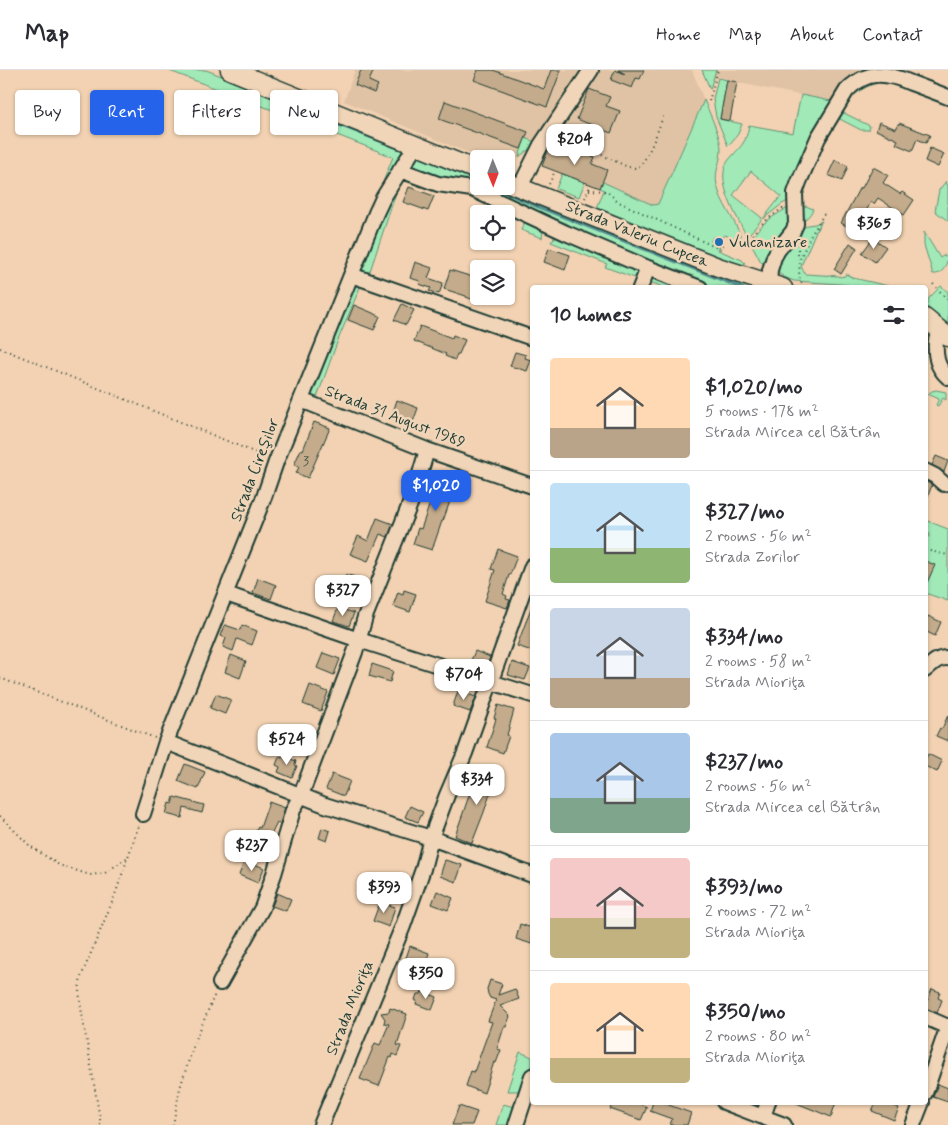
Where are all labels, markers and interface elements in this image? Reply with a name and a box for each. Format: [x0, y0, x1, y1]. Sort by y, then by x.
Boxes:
text: Map [25, 19, 69, 50]
text: Home [656, 23, 701, 47]
text: Map [729, 23, 762, 47]
text: About [790, 23, 834, 47]
text: Contact [862, 23, 923, 47]
chip: Buy [15, 90, 80, 135]
chip: Rent [90, 90, 164, 135]
chip: Filters [174, 90, 260, 135]
chip: New [270, 90, 338, 135]
pin: $204 [545, 124, 605, 166]
text: $204 [557, 129, 593, 150]
north arrow [470, 150, 515, 195]
map controls [470, 150, 515, 305]
street label: Strada Valeriu Cupcea [562, 196, 712, 272]
button: locate [470, 205, 515, 250]
pin: $365 [844, 208, 904, 250]
text: $365 [857, 213, 891, 234]
place label: Vulcanizare [729, 232, 807, 253]
marker: Vulcanizare [713, 236, 725, 248]
button: layers [470, 260, 515, 305]
text: 10 homes [550, 301, 632, 329]
icon: filters [880, 301, 908, 329]
text: $1,020/mo [705, 373, 802, 401]
icon: home [590, 378, 650, 438]
street label: Strada 31 August 1989 [322, 381, 468, 454]
text: 5 rooms · 178 m² [705, 401, 819, 422]
street label: Strada Cireşilor [226, 415, 284, 525]
text: Strada Mircea cel Bătrân [705, 422, 880, 443]
house number: 3 [303, 452, 309, 470]
pin: $1,020 [395, 470, 477, 512]
text: $1,020 [412, 475, 460, 496]
text: $327/mo [705, 498, 785, 526]
icon: home [590, 503, 650, 563]
text: 2 rooms · 56 m² [705, 526, 812, 547]
text: Strada Zorilor [705, 547, 800, 568]
pin: $327 [313, 574, 373, 617]
text: $327 [326, 580, 360, 601]
text: $334/mo [705, 623, 783, 651]
icon: home [590, 628, 650, 688]
text: 2 rooms · 58 m² [705, 651, 811, 672]
pin: $704 [434, 658, 494, 701]
text: $704 [445, 664, 483, 685]
text: Strada Mioriţa [705, 672, 805, 693]
pin: $524 [257, 724, 317, 766]
text: $524 [269, 729, 305, 750]
text: $237/mo [705, 748, 783, 776]
icon: home [590, 753, 650, 813]
pin: $334 [447, 764, 507, 806]
text: $334 [461, 769, 493, 790]
text: 2 rooms · 56 m² [705, 776, 812, 797]
text: Strada Mircea cel Bătrân [705, 797, 880, 818]
pin: $237 [222, 830, 282, 872]
text: $237 [236, 835, 268, 856]
pin: $393 [354, 872, 414, 914]
text: $393/mo [705, 873, 783, 901]
text: $393 [368, 877, 400, 898]
icon: home [590, 878, 650, 938]
text: 2 rooms · 72 m² [705, 901, 811, 922]
text: Strada Mioriţa [705, 922, 805, 943]
street label: Strada Mioriţa [321, 958, 379, 1058]
pin: $350 [396, 958, 456, 1000]
text: $350 [409, 963, 443, 984]
text: $350/mo [705, 998, 786, 1026]
icon: home [590, 1003, 650, 1063]
text: 2 rooms · 80 m² [705, 1026, 811, 1047]
text: Strada Mioriţa [705, 1047, 805, 1068]

